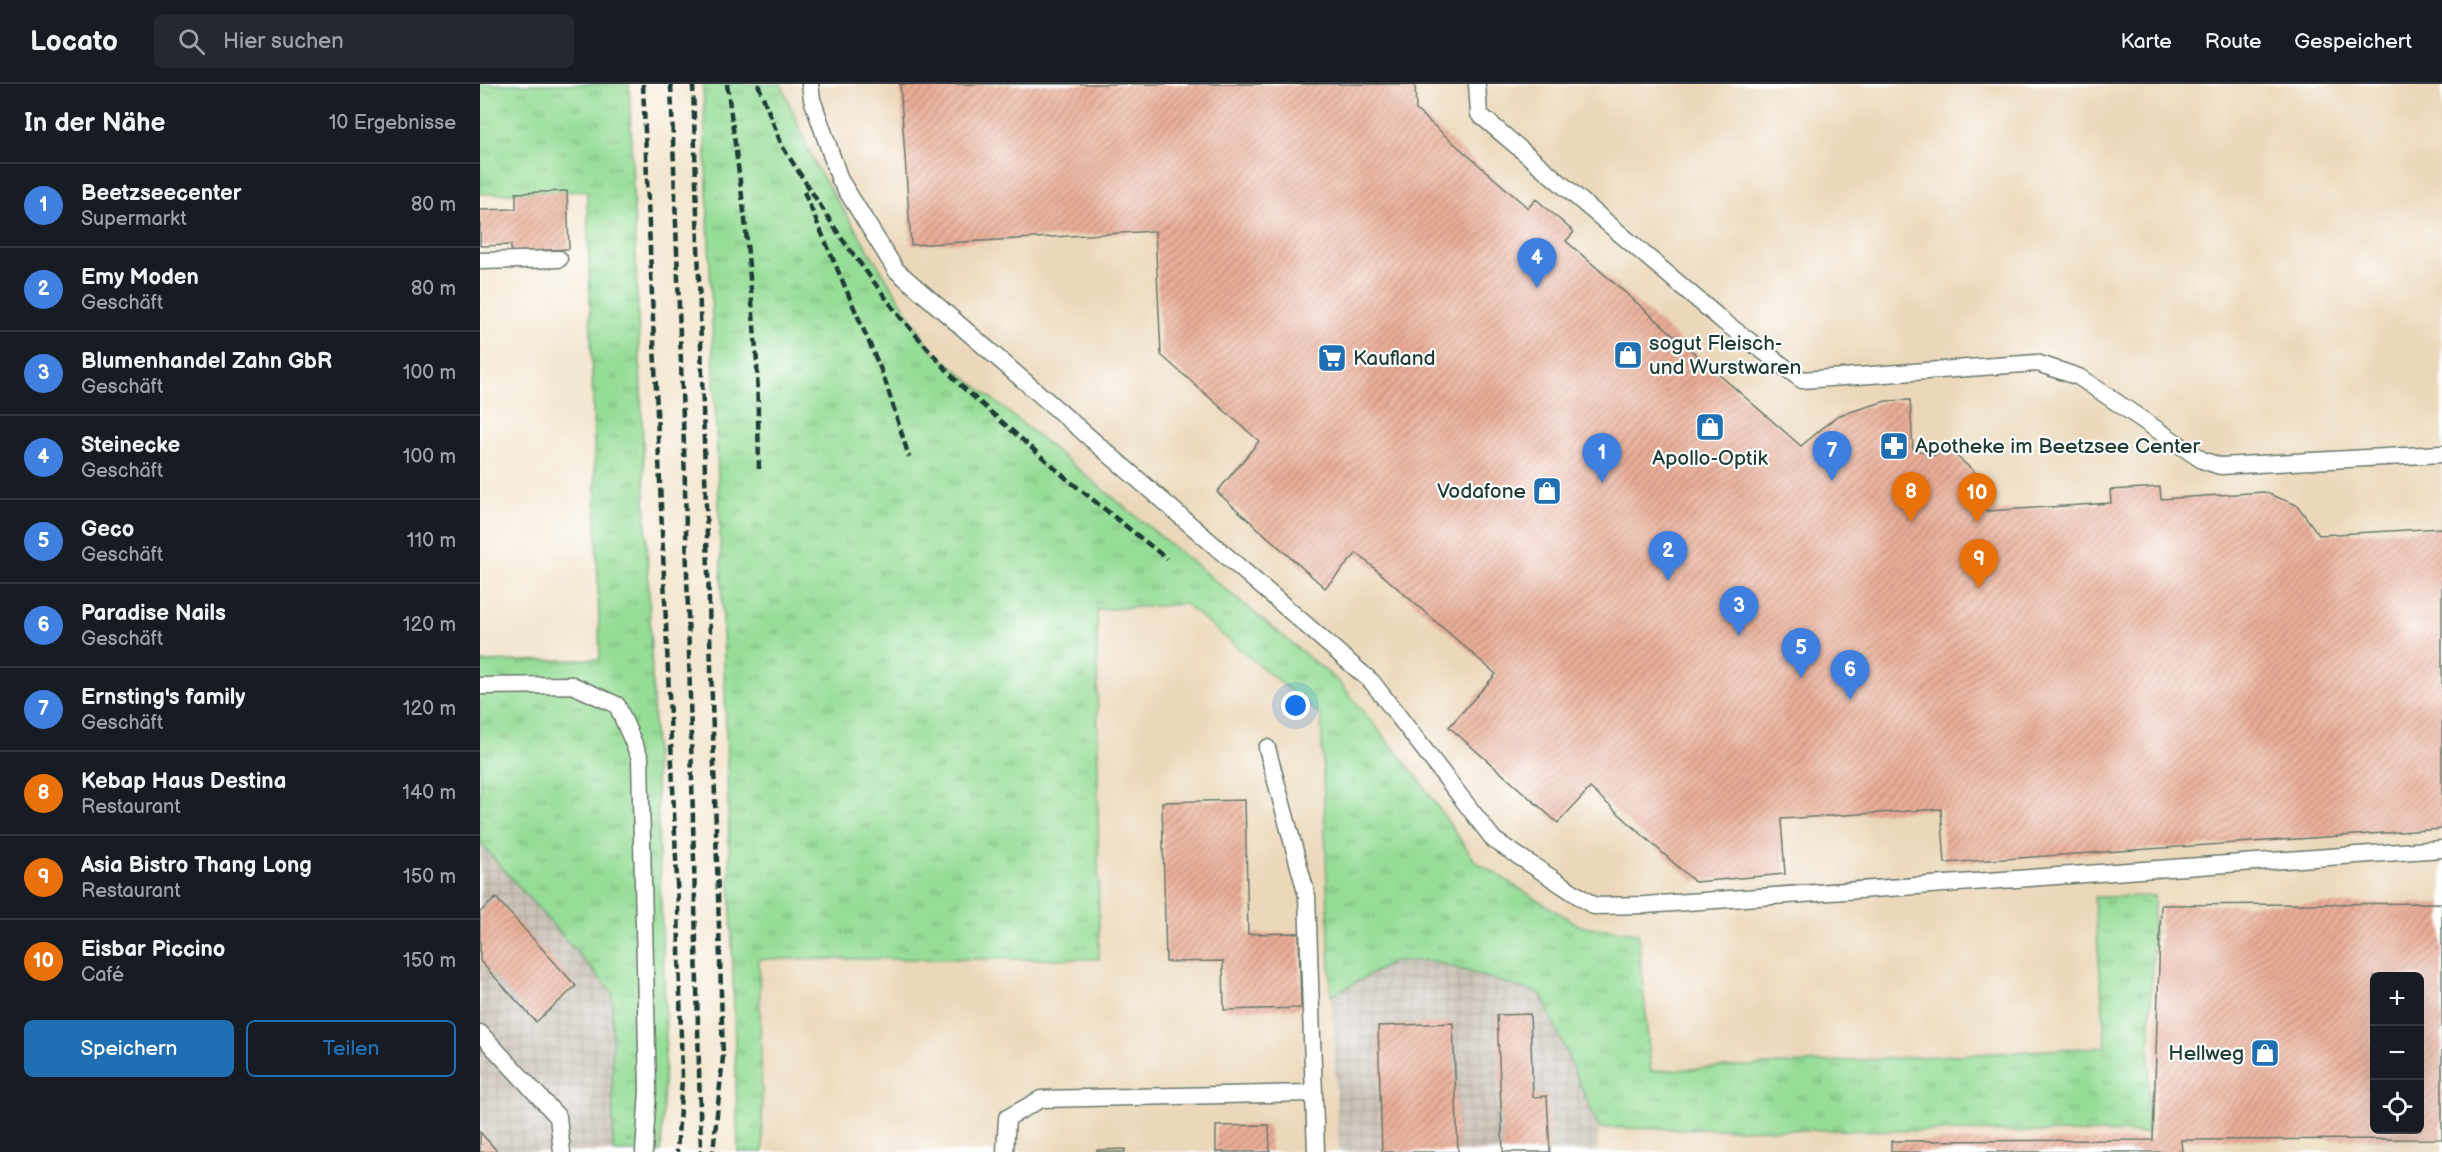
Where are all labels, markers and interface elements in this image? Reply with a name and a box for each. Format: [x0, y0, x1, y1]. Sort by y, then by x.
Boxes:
search box [154, 14, 574, 68]
text: Locato [30, 25, 118, 58]
icon: search [175, 25, 208, 58]
text: Hier suchen [223, 28, 344, 55]
text: Karte [2120, 29, 2172, 54]
text: Route [2205, 29, 2261, 54]
text: Gespeichert [2294, 29, 2412, 54]
text: In der Nähe [24, 108, 166, 139]
text: 10 Ergebnisse [329, 111, 456, 135]
text: Beetzseecenter [81, 180, 241, 207]
text: 1 [39, 193, 48, 217]
text: 80 m [411, 193, 456, 217]
text: Supermarkt [81, 207, 187, 231]
pin: 4 [1518, 238, 1556, 288]
text: Emy Moden [81, 264, 199, 291]
text: 2 [38, 277, 49, 301]
text: 80 m [411, 277, 456, 301]
text: Geschäft [81, 291, 163, 315]
place label: sogut Fleisch- und Wurstwaren [1649, 331, 1801, 380]
shop icon: sogut Fleisch- und Wurstwaren [1612, 339, 1644, 371]
supermarket icon: Kaufland [1316, 342, 1348, 374]
place label: Kaufland [1353, 346, 1436, 371]
text: Blumenhandel Zahn GbR [81, 348, 332, 375]
text: 3 [38, 361, 49, 385]
text: 100 m [403, 361, 456, 385]
text: Geschäft [81, 375, 163, 399]
shop icon: Apollo-Optik [1694, 411, 1726, 443]
pharmacy icon: Apotheke im Beetzsee Center [1878, 430, 1910, 462]
text: Steinecke [81, 432, 180, 459]
pin: 7 [1812, 432, 1852, 481]
pin: 1 [1582, 434, 1622, 483]
place label: Apotheke im Beetzsee Center [1915, 434, 2200, 459]
text: 4 [38, 445, 49, 469]
text: 100 m [403, 445, 456, 469]
place label: Apollo-Optik [1652, 446, 1768, 471]
text: Geschäft [81, 459, 163, 483]
pin: 8 [1892, 472, 1930, 522]
pin: 10 [1958, 474, 1996, 523]
shop icon: Vodafone [1531, 475, 1563, 507]
place label: Vodafone [1437, 479, 1526, 504]
text: Geco [81, 516, 134, 543]
text: 5 [38, 529, 49, 553]
text: 110 m [407, 529, 456, 553]
pin: 2 [1648, 532, 1688, 581]
pin: 9 [1960, 540, 1998, 589]
text: Geschäft [81, 543, 163, 567]
pin: 3 [1720, 586, 1758, 636]
text: Paradise Nails [81, 600, 226, 627]
text: 6 [37, 613, 50, 637]
text: 120 m [403, 613, 456, 637]
text: Geschäft [81, 627, 163, 651]
pin: 5 [1782, 628, 1820, 678]
pin: 6 [1830, 650, 1870, 700]
text: Ernsting's family [81, 684, 245, 711]
your location [1281, 691, 1310, 720]
text: 7 [38, 697, 49, 721]
text: 120 m [403, 697, 456, 721]
text: Geschäft [81, 711, 163, 735]
text: Kebap Haus Destina [81, 768, 286, 795]
text: 8 [37, 781, 50, 805]
text: 140 m [402, 781, 456, 805]
text: Restaurant [81, 795, 181, 819]
text: Asia Bistro Thang Long [81, 852, 312, 879]
text: 9 [38, 865, 49, 889]
text: 150 m [403, 865, 456, 889]
text: Restaurant [81, 879, 181, 903]
text: Eisbar Piccino [81, 936, 225, 963]
text: 10 [33, 949, 54, 973]
text: 150 m [403, 949, 456, 973]
text: Café [81, 963, 124, 987]
map controls [2370, 972, 2424, 1134]
button: + [2370, 972, 2424, 1026]
button: Speichern [24, 1020, 234, 1077]
button: Teilen [246, 1020, 456, 1077]
button: − [2370, 1026, 2424, 1080]
shop icon: Hellweg [2249, 1037, 2281, 1069]
place label: Hellweg [2168, 1041, 2244, 1066]
button: locate [2370, 1080, 2424, 1134]

